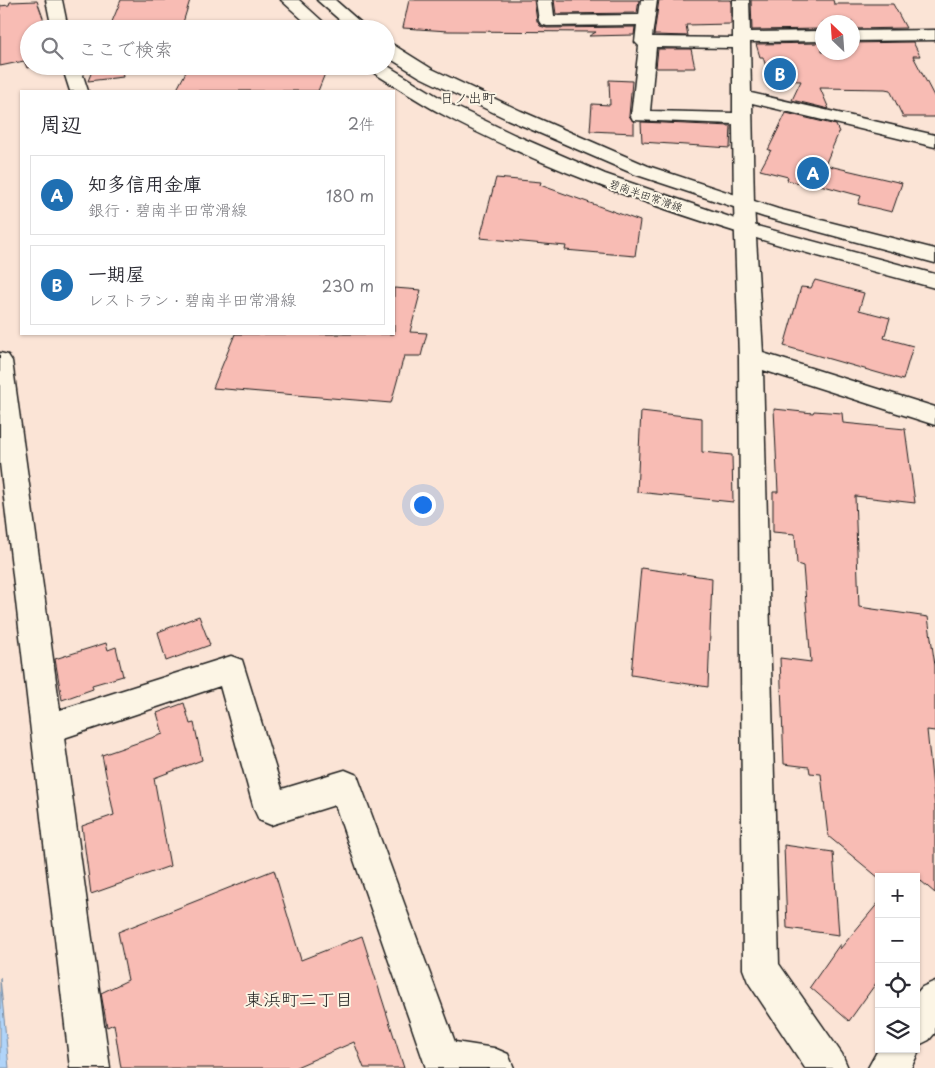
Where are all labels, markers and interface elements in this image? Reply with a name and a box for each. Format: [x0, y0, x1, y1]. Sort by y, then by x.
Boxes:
north arrow [815, 15, 860, 60]
search box [20, 20, 395, 75]
icon: search [38, 34, 66, 62]
text: ここで検索 [78, 34, 173, 62]
pin: B [764, 55, 796, 93]
district label: 日ノ出町 [440, 87, 496, 108]
text: 周辺 [40, 107, 82, 139]
text: 2件 [348, 111, 375, 135]
pin: A [797, 154, 829, 192]
text: 知多信用金庫 [88, 169, 202, 197]
street label: 碧南半田常滑線 [607, 174, 685, 216]
text: A [51, 183, 63, 207]
text: 180 m [326, 183, 374, 207]
text: 銀行 · 碧南半田常滑線 [88, 197, 247, 221]
text: 一期屋 [88, 259, 145, 287]
text: B [52, 273, 62, 297]
text: 230 m [322, 273, 374, 297]
text: レストラン · 碧南半田常滑線 [88, 287, 296, 311]
your location [410, 492, 436, 518]
map controls [875, 873, 920, 1053]
button: + [875, 873, 920, 918]
button: − [875, 918, 920, 963]
button: locate [875, 963, 920, 1008]
district label: 東浜町二丁目 [245, 985, 353, 1012]
button: layers [875, 1008, 920, 1053]

